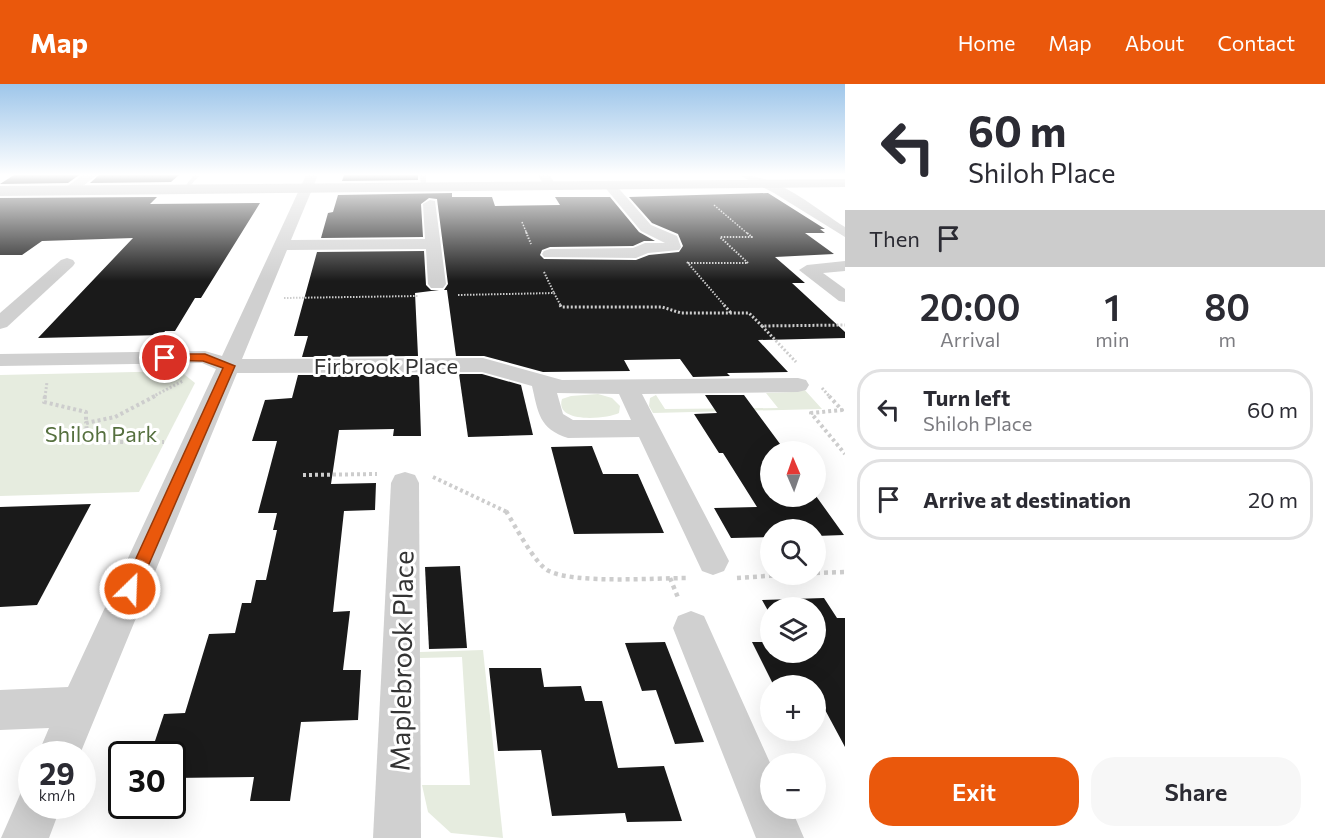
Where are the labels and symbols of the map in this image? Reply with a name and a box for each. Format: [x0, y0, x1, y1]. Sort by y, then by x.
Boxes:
pin [139, 332, 190, 383]
street label: Firbrook Place [314, 352, 458, 379]
park label: Shiloh Park [45, 420, 157, 447]
north arrow [760, 441, 826, 507]
street label: Maplebrook Place [383, 550, 419, 772]
position arrow [98, 557, 162, 621]
speed limit sign: 30 [108, 741, 186, 819]

